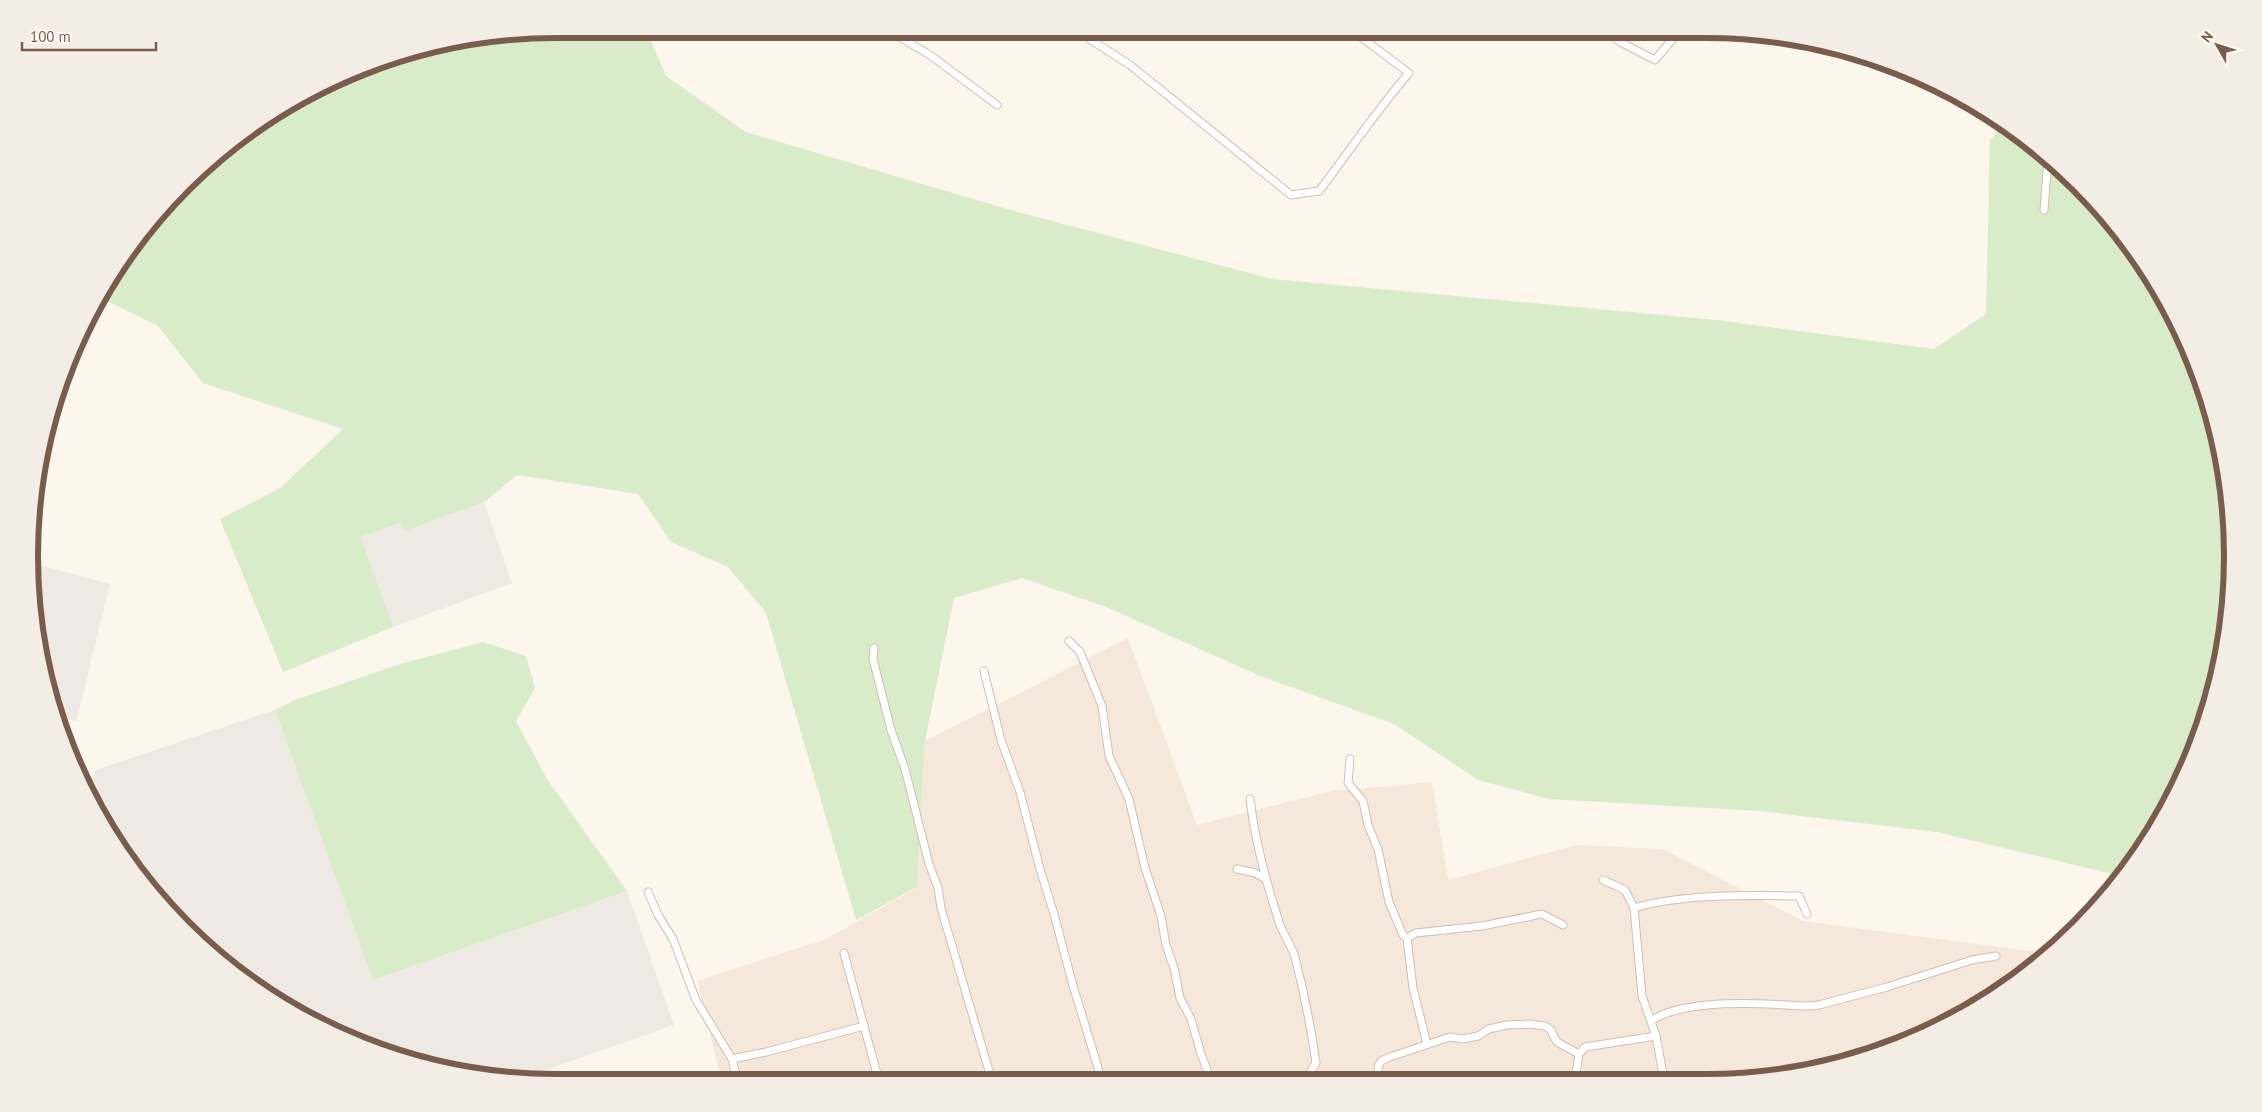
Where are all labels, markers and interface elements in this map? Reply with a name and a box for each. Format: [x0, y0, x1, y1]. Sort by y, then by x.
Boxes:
scale bar [22, 20, 156, 52]
north arrow [2192, 20, 2242, 70]
text: 100 m [30, 27, 71, 46]
text: N [2197, 28, 2217, 46]

